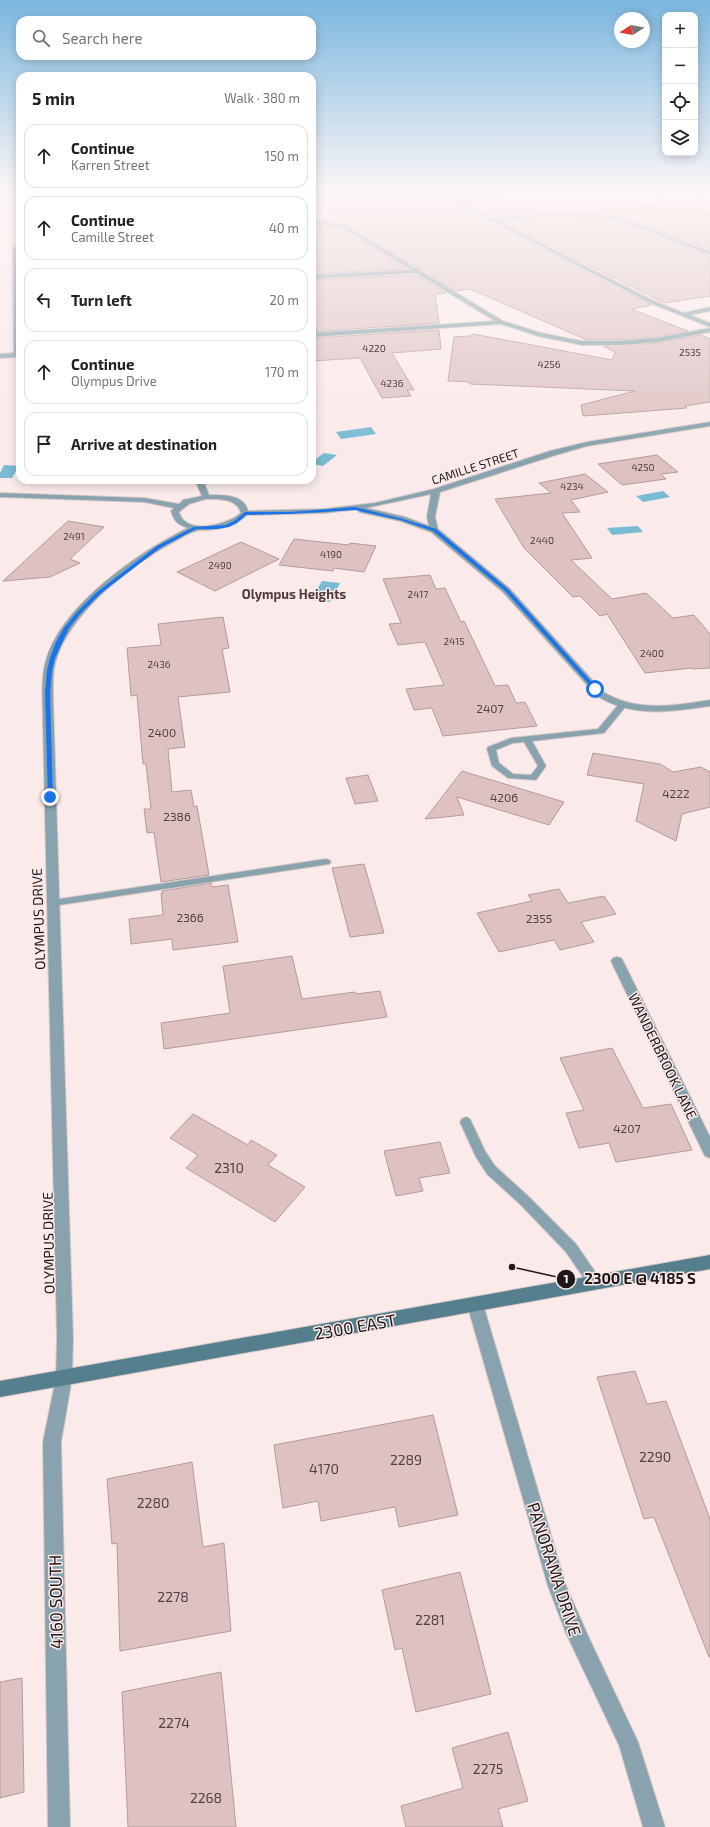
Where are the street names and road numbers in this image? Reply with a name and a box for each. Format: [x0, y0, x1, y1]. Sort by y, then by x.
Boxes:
street label: CAMILLE STREET [429, 445, 521, 487]
street label: OLYMPUS DRIVE [28, 868, 48, 970]
street label: WANDERBROOK LANE [625, 990, 701, 1122]
street label: OLYMPUS DRIVE [39, 1192, 57, 1294]
street label: 2300 EAST [312, 1309, 398, 1343]
street label: PANORAMA DRIVE [524, 1500, 586, 1638]
street label: 4160 SOUTH [44, 1555, 66, 1649]

